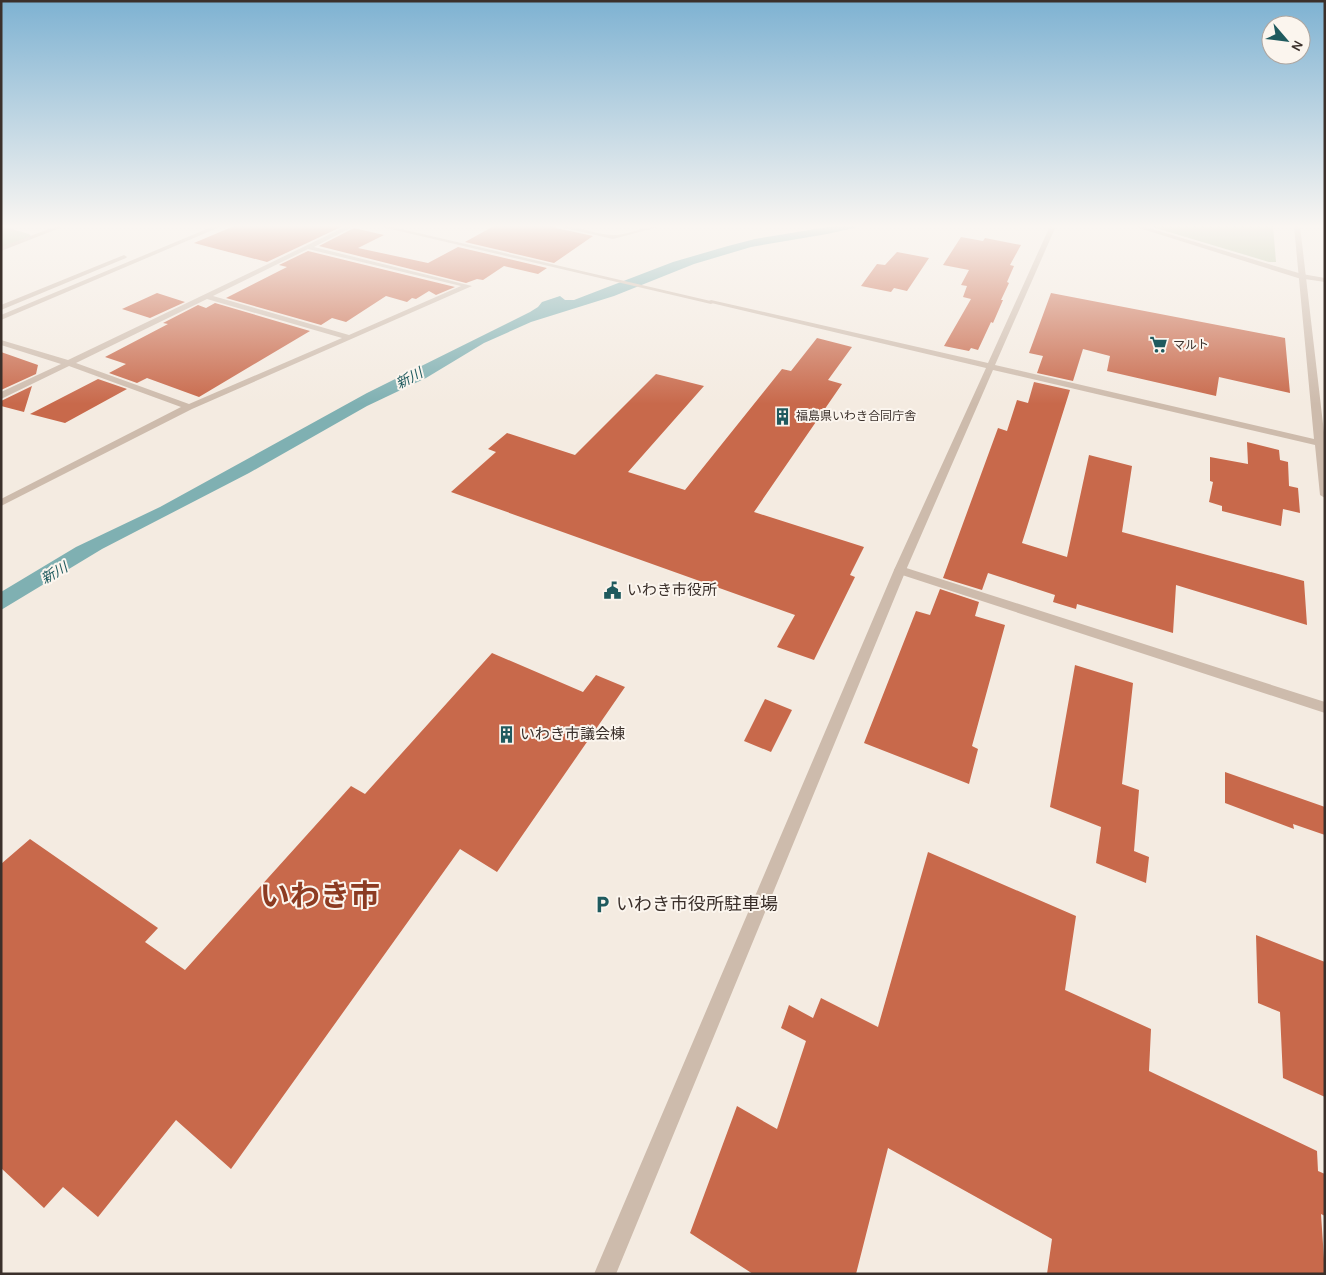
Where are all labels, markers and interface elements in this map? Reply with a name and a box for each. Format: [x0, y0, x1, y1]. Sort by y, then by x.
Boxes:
north arrow [1261, 15, 1311, 65]
text: N [1287, 37, 1307, 54]
supermarket icon: マルト [1149, 335, 1169, 355]
place label: マルト [1173, 338, 1209, 352]
water label: 新川 [393, 363, 427, 393]
building icon: 福島県いわき合同庁舎 [772, 406, 792, 426]
place label: 福島県いわき合同庁舎 [796, 409, 916, 423]
water label: 新川 [38, 558, 72, 588]
public building icon: いわき市役所 [603, 580, 623, 600]
place label: いわき市役所 [627, 581, 717, 599]
building icon: いわき市議会棟 [496, 724, 516, 744]
place label: いわき市議会棟 [520, 725, 625, 743]
district label: いわき市 [260, 878, 380, 914]
place label: いわき市役所駐車場 [616, 893, 778, 915]
parking icon: いわき市役所駐車場 [592, 894, 612, 914]

